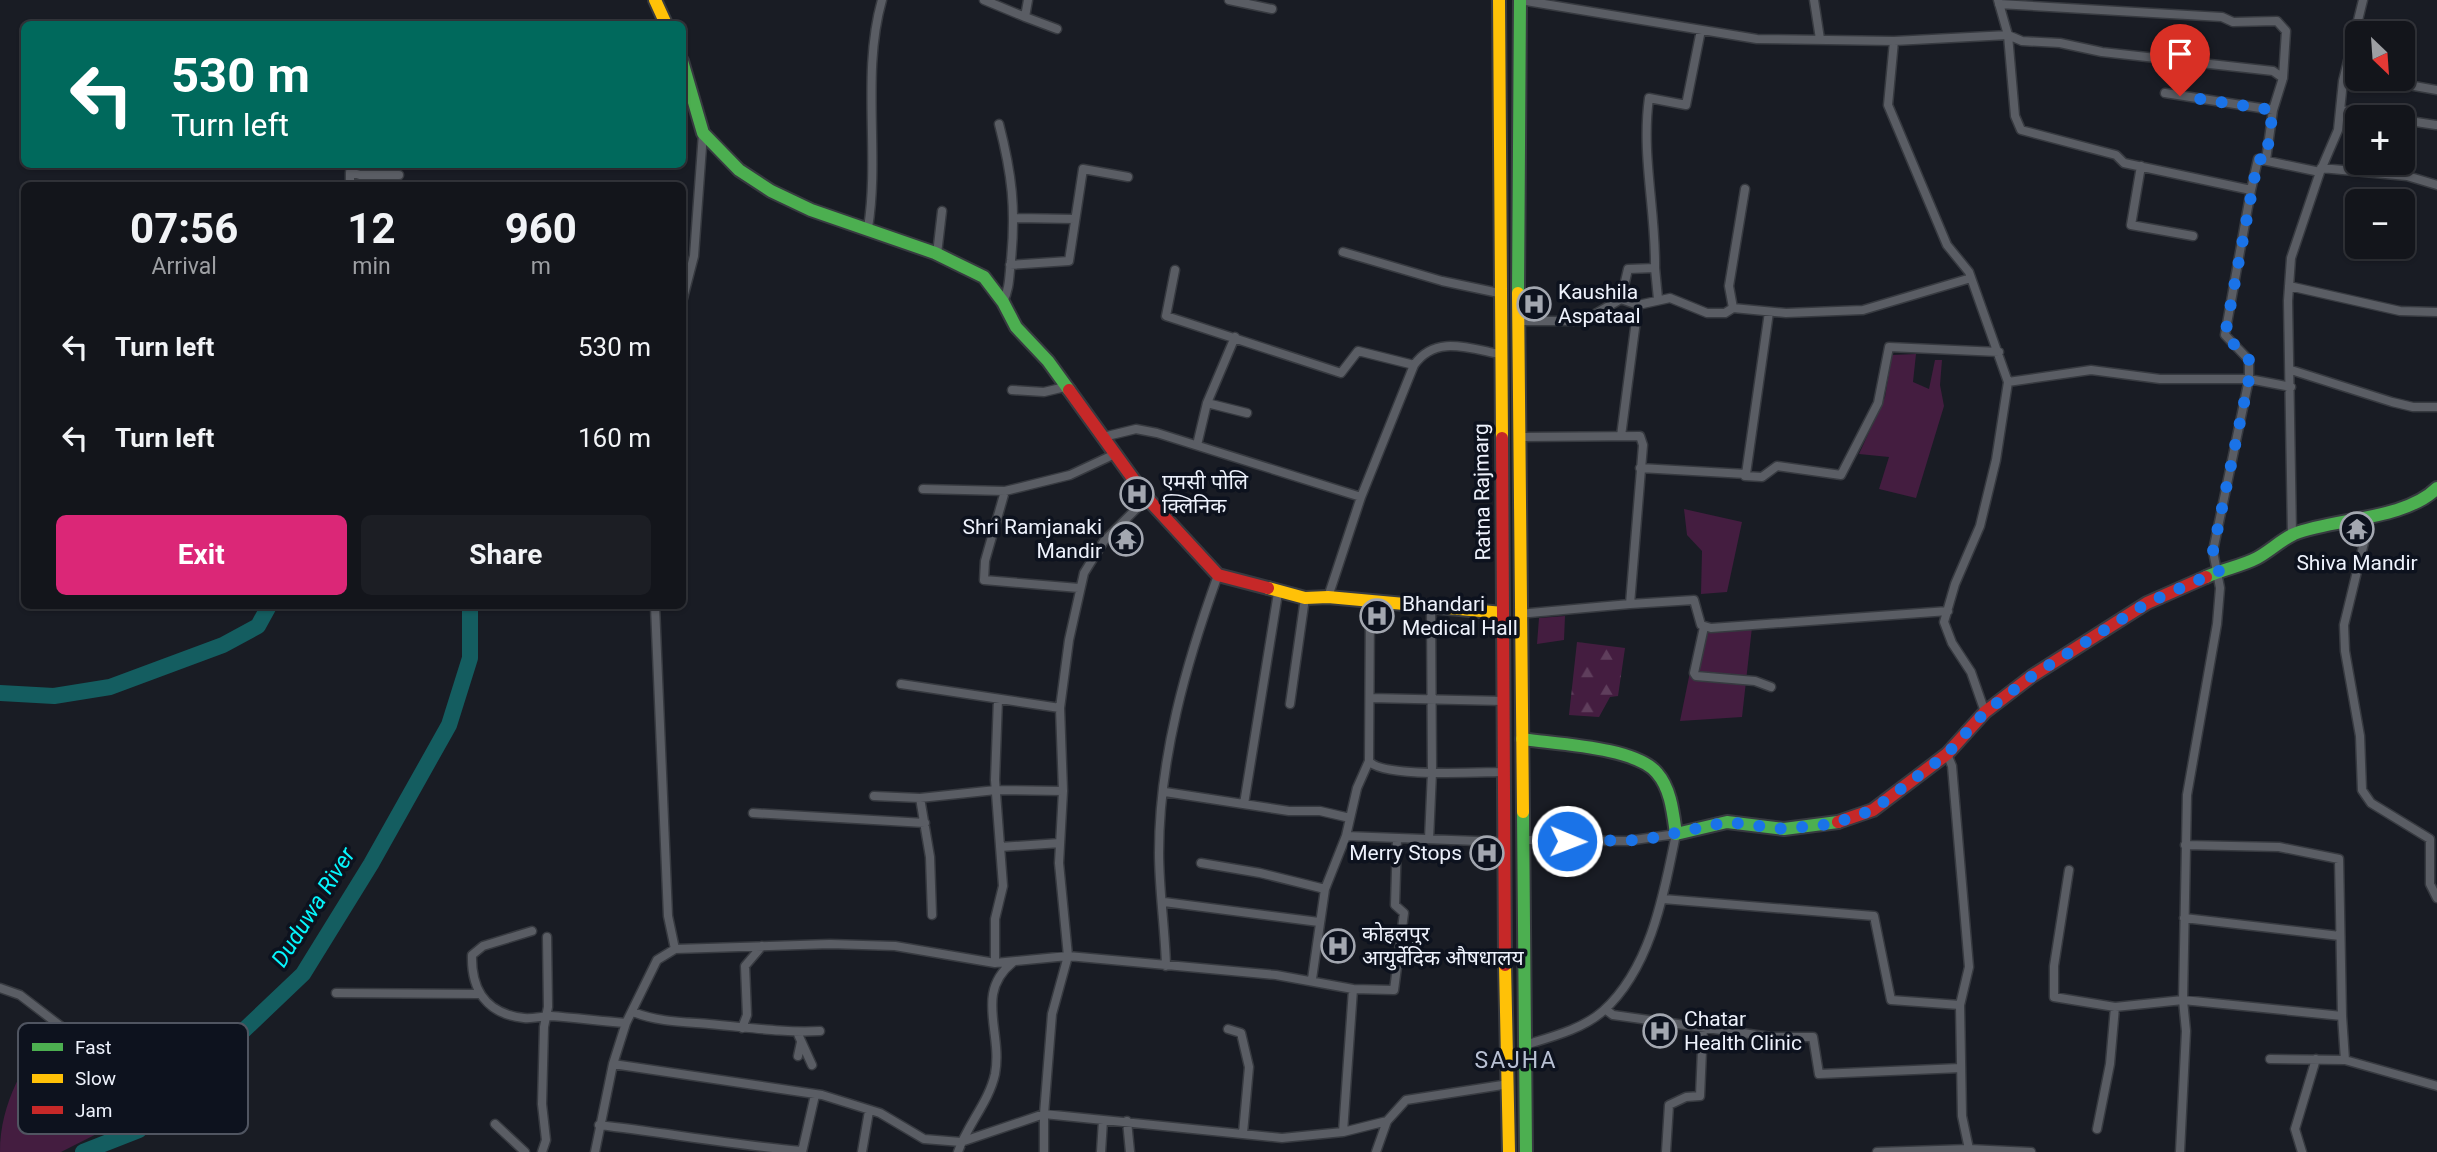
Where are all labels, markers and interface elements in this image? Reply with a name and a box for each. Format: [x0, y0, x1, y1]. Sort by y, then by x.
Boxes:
north arrow [2345, 21, 2415, 91]
map controls [2345, 21, 2415, 259]
pin [2150, 24, 2210, 96]
icon: arrive [2161, 35, 2199, 73]
text: 530 m [171, 47, 310, 104]
icon: left [56, 49, 147, 140]
button: + [2345, 105, 2415, 175]
text: Turn left [171, 106, 289, 144]
button: − [2345, 189, 2415, 259]
text: 07:56 [130, 204, 238, 253]
text: 12 [347, 204, 396, 253]
text: 960 [505, 204, 577, 253]
text: Arrival [152, 253, 217, 280]
text: min [352, 253, 391, 280]
text: m [531, 253, 551, 280]
place label: Kaushila Aspataal [1558, 280, 1641, 328]
hospital icon: Kaushila Aspataal [1515, 285, 1553, 323]
icon: left [56, 328, 94, 366]
text: Turn left [115, 332, 214, 362]
text: 530 m [578, 332, 651, 362]
icon: left [56, 419, 94, 457]
text: Turn left [115, 423, 214, 453]
text: 160 m [578, 423, 651, 453]
street label: Ratna Rajmarg [1469, 423, 1495, 561]
place label: एमसी पोलि क्लिनिक [1162, 470, 1249, 518]
hospital icon: एमसी पोलि क्लिनिक [1118, 475, 1156, 513]
temple icon: Shiva Mandir [2338, 510, 2376, 548]
button: Exit [56, 515, 347, 595]
button: Share [361, 515, 651, 595]
place label: Shri Ramjanaki Mandir [963, 515, 1102, 563]
temple icon: Shri Ramjanaki Mandir [1107, 520, 1145, 558]
place label: Shiva Mandir [2296, 551, 2418, 575]
place label: Bhandari Medical Hall [1402, 592, 1518, 640]
hospital icon: Bhandari Medical Hall [1358, 597, 1396, 635]
position arrow [1530, 804, 1604, 878]
hospital icon: Merry Stops [1468, 834, 1506, 872]
water label: Duduwa River [266, 841, 362, 972]
place label: Merry Stops [1349, 841, 1462, 865]
place label: कोहलपुर आयुर्वेदिक औषधालय [1362, 922, 1524, 971]
hospital icon: कोहलपुर आयुर्वेदिक औषधालय [1319, 927, 1357, 965]
place label: Chatar Health Clinic [1684, 1007, 1802, 1055]
hospital icon: Chatar Health Clinic [1641, 1012, 1679, 1050]
legend [18, 1023, 248, 1134]
text: Fast [75, 1036, 112, 1059]
district label: SAJHA [1475, 1047, 1557, 1074]
text: Slow [75, 1067, 116, 1090]
text: Jam [75, 1099, 112, 1122]

